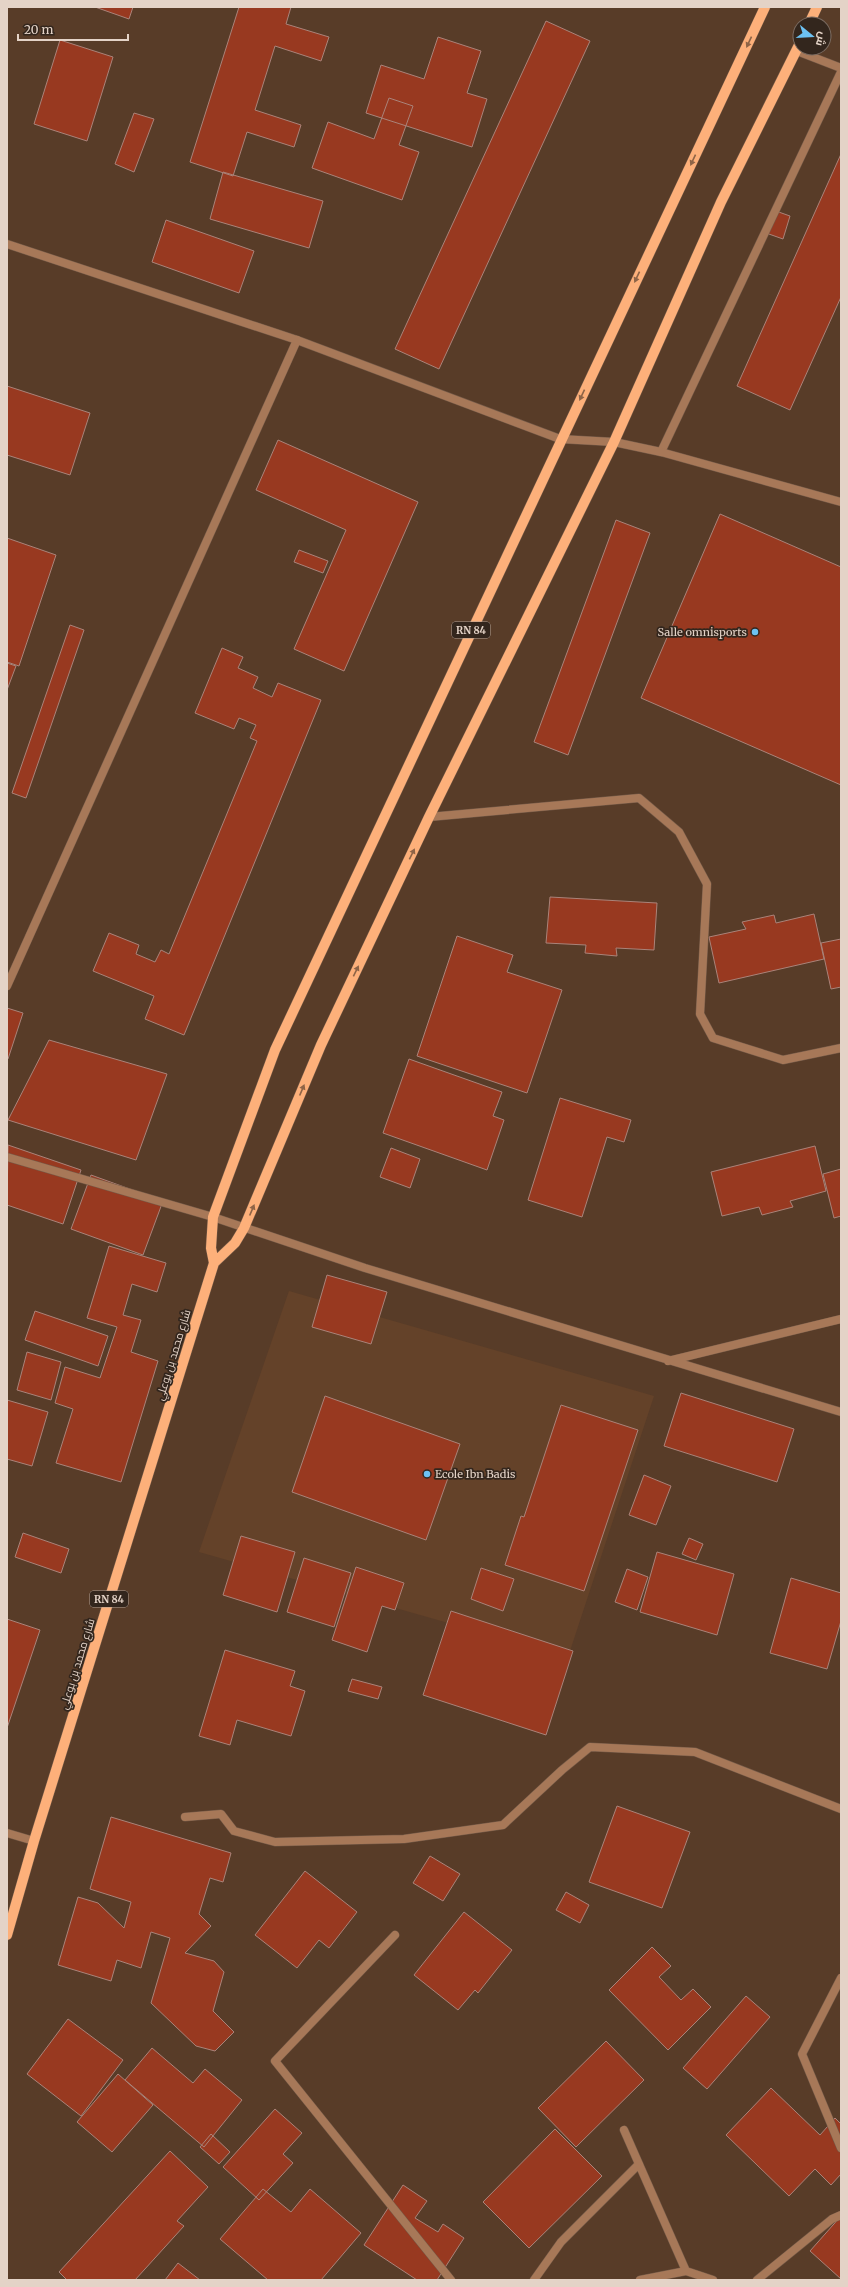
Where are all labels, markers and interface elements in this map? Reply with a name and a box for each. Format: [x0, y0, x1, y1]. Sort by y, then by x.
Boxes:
scale bar [18, 16, 128, 42]
north arrow [792, 16, 832, 56]
text: 20 m [24, 22, 53, 37]
text: ش [813, 30, 830, 48]
one-way arrow [746, 37, 752, 48]
one-way arrow [690, 154, 696, 165]
one-way arrow [634, 271, 640, 283]
one-way arrow [579, 389, 585, 400]
road number: RN 84 [452, 622, 490, 638]
place label: Salle omnisports [658, 625, 747, 639]
marker: Salle omnisports [750, 627, 760, 637]
one-way arrow [409, 848, 415, 860]
one-way arrow [353, 966, 359, 977]
one-way arrow [299, 1084, 305, 1095]
one-way arrow [249, 1204, 255, 1215]
street label: شارع محمد بن بوعلي [153, 1308, 195, 1403]
place label: Ecole Ibn Badis [435, 1467, 515, 1481]
marker: Ecole Ibn Badis [422, 1469, 432, 1479]
road number: RN 84 [90, 1591, 128, 1607]
street label: شارع محمد بن بوعلي [57, 1617, 99, 1712]

